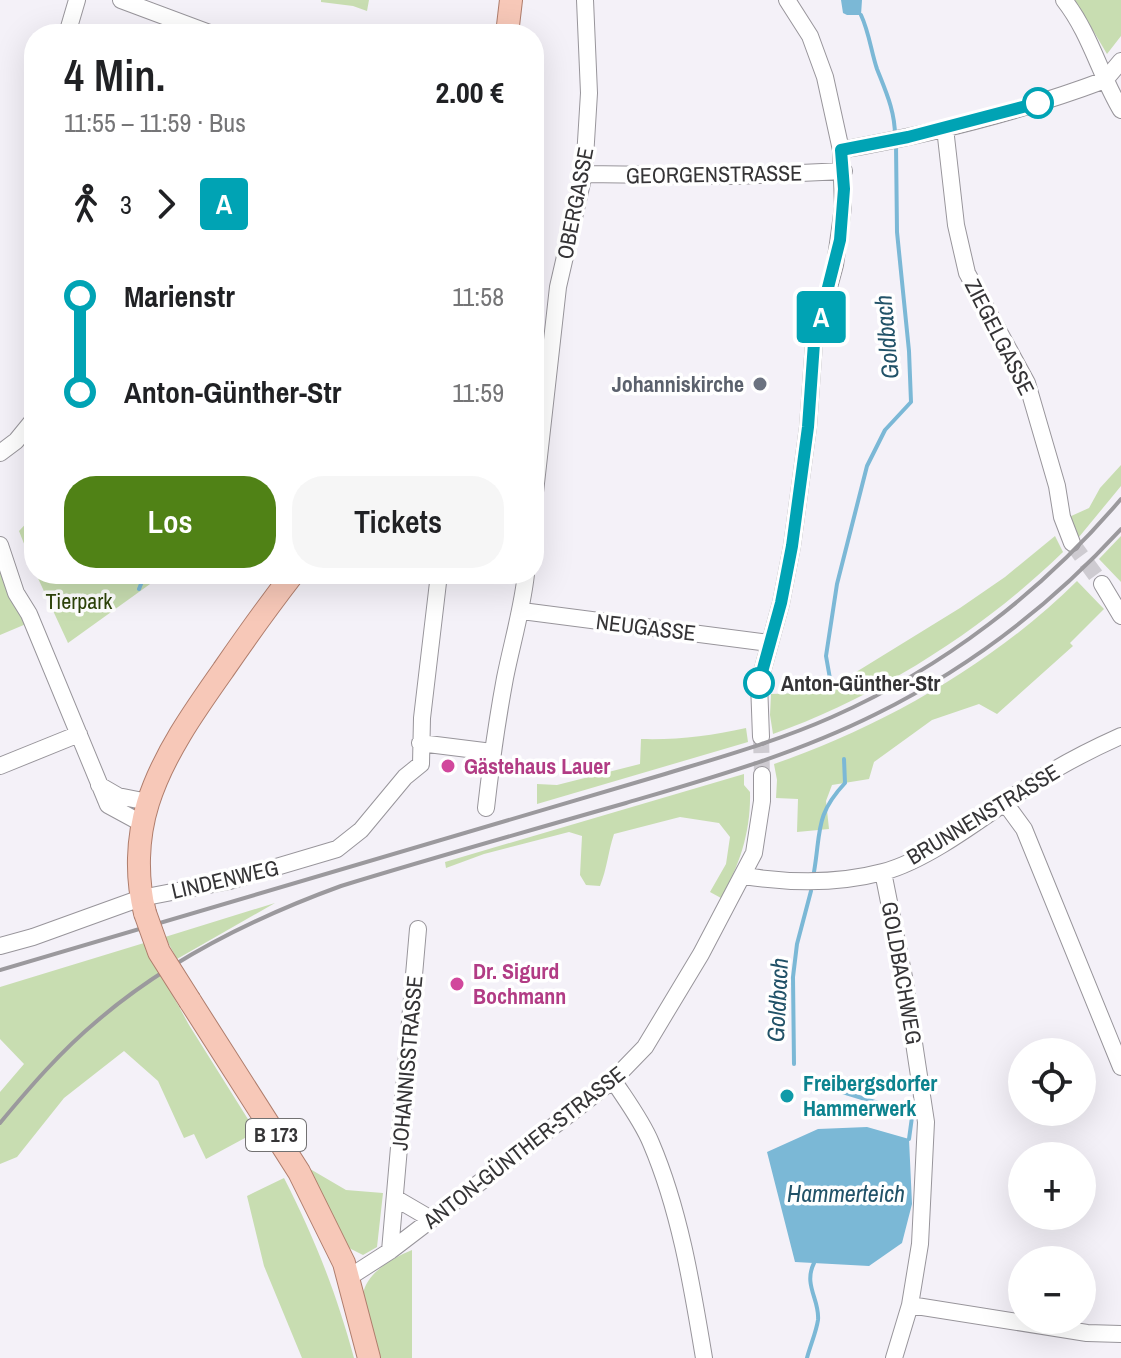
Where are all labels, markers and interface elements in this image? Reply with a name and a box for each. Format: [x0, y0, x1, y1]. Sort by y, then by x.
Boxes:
text: 4 Min. [64, 45, 166, 105]
text: 2.00 € [436, 72, 504, 112]
unlabelled marker [1023, 88, 1053, 118]
text: 11:55 – 11:59 · Bus [64, 105, 246, 140]
street label: OBERGASSE [549, 145, 601, 261]
street label: GEORGENSTRASSE [626, 157, 802, 191]
icon: walk [64, 182, 108, 226]
icon: forward [144, 182, 188, 226]
text: A [216, 185, 232, 223]
text: 3 [120, 187, 132, 222]
street label: ZIEGELGASSE [958, 274, 1042, 400]
text: Marienstr [124, 276, 235, 316]
text: 11:58 [452, 279, 504, 314]
line badge: A [795, 291, 847, 343]
water label: Goldbach [866, 294, 906, 380]
text: A [813, 298, 829, 336]
place label: Johanniskirche [612, 369, 744, 399]
text: Anton-Günther-Str [124, 372, 341, 412]
text: 11:59 [452, 375, 504, 410]
marker: Johanniskirche [751, 375, 769, 393]
button: Los [64, 476, 276, 568]
button: Tickets [292, 476, 504, 568]
park label: Tierpark [46, 586, 113, 616]
street label: NEUGASSE [594, 606, 698, 648]
marker: Anton-Günther-Str [744, 668, 774, 698]
place label: Anton-Günther-Str [781, 668, 940, 698]
place label: Gästehaus Lauer [464, 751, 610, 781]
street label: BRUNNENSTRASSE [901, 756, 1065, 872]
marker: Gästehaus Lauer [439, 757, 457, 775]
street label: LINDENWEG [168, 852, 282, 906]
street label: GOLDBACHWEG [875, 899, 929, 1047]
place label: Dr. Sigurd Bochmann [473, 956, 566, 1011]
water label: Goldbach [759, 957, 795, 1043]
street label: JOHANNISSTRASSE [384, 974, 430, 1152]
marker: Dr. Sigurd Bochmann [448, 975, 466, 993]
map controls [1008, 1038, 1096, 1334]
button: locate [1008, 1038, 1096, 1126]
street label: ANTON-GÜNTHER-STRASSE [416, 1059, 631, 1236]
place label: Freibergsdorfer Hammerwerk [803, 1068, 937, 1123]
marker: Freibergsdorfer Hammerwerk [778, 1087, 796, 1105]
road number: B 173 [246, 1119, 306, 1151]
button: + [1008, 1142, 1096, 1230]
water label: Hammerteich [787, 1177, 905, 1209]
button: − [1008, 1246, 1096, 1334]

